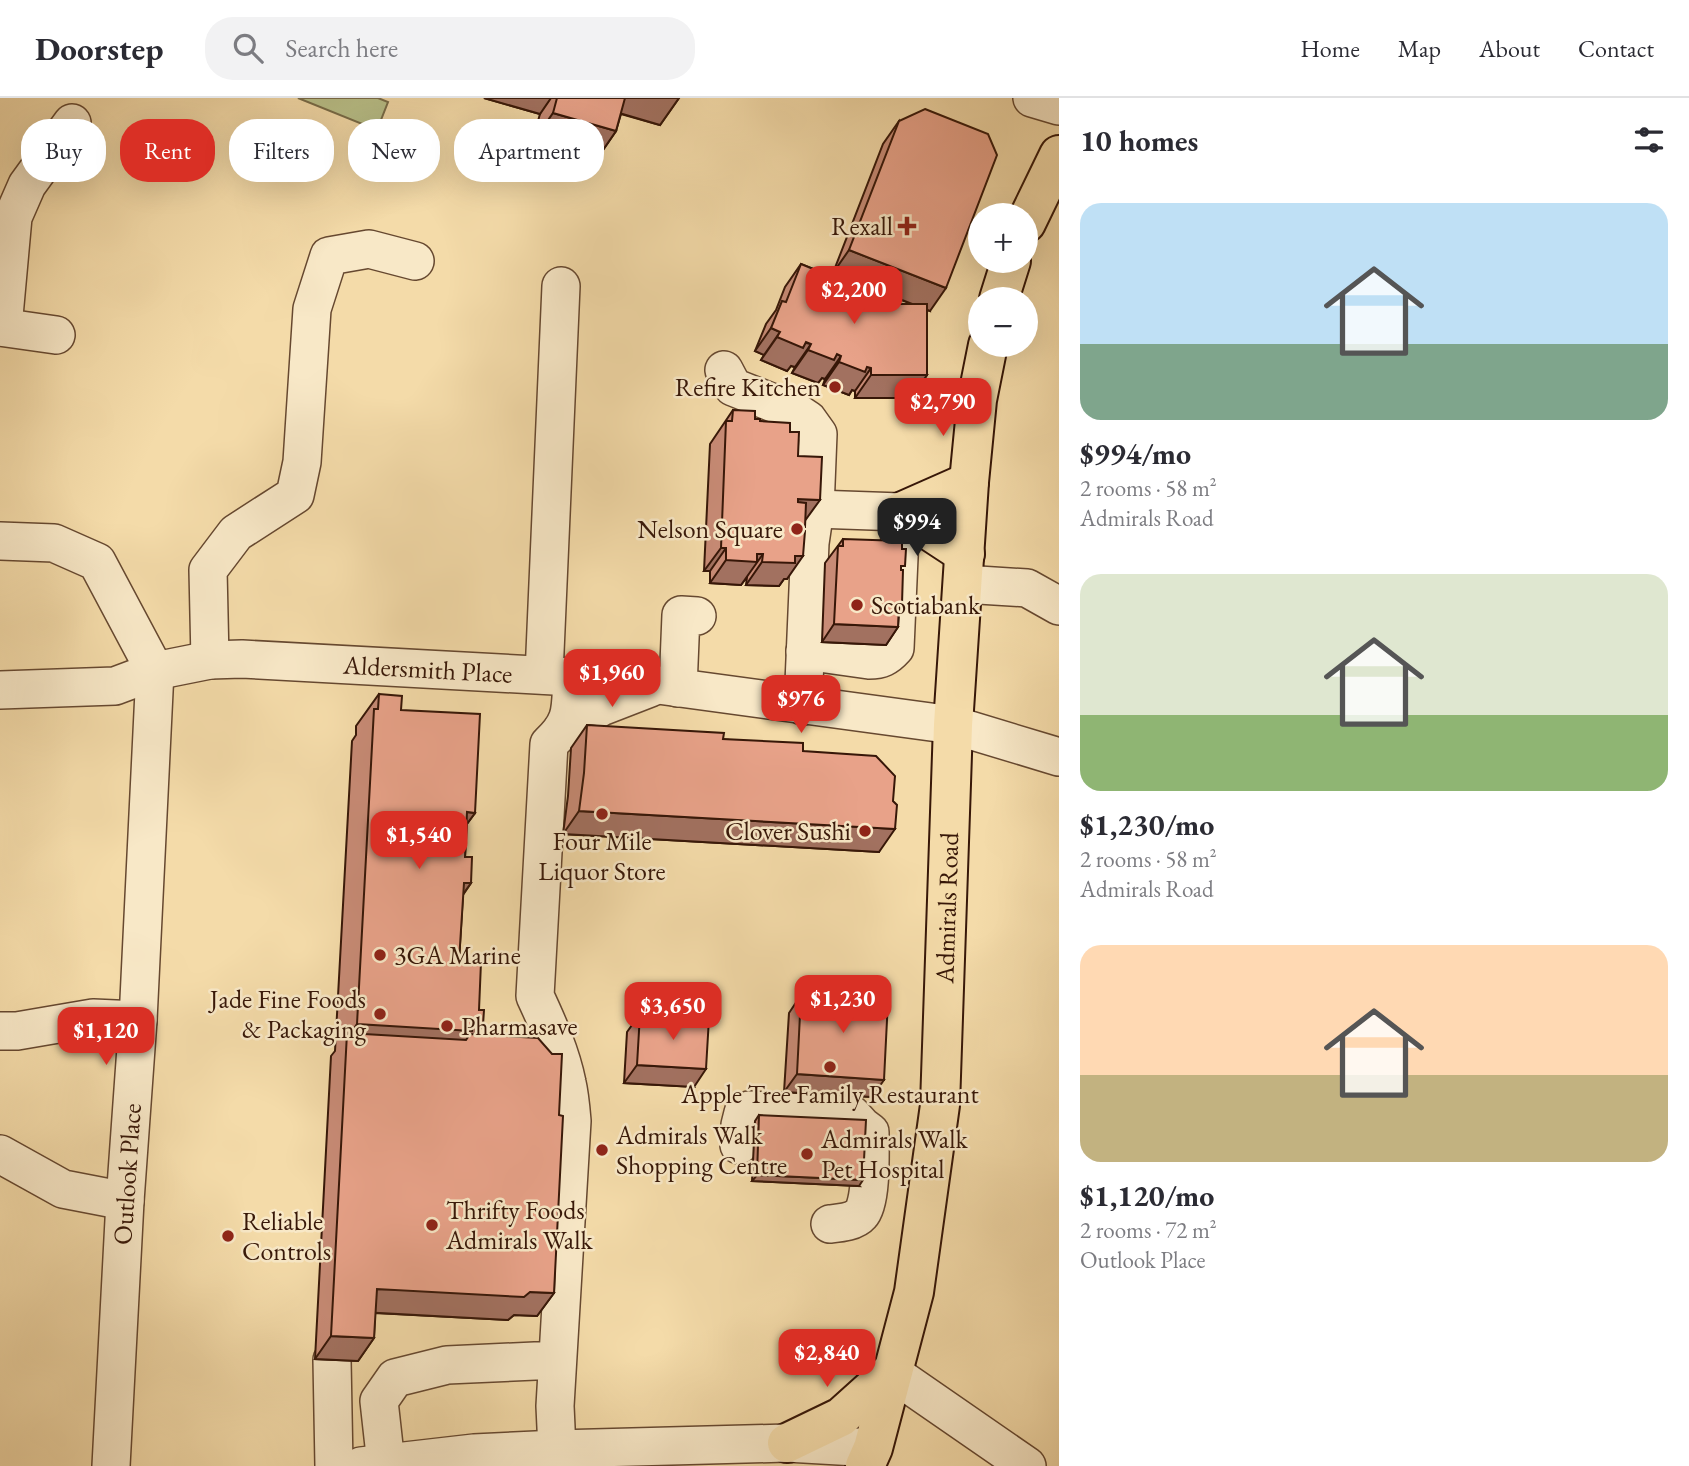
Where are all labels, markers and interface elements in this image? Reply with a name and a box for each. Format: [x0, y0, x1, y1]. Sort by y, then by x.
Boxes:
search box [205, 17, 695, 80]
text: Doorstep [35, 27, 163, 70]
icon: search [229, 29, 267, 67]
text: Search here [285, 31, 398, 65]
text: Home [1300, 33, 1360, 64]
text: Map [1398, 33, 1441, 64]
text: About [1479, 33, 1540, 64]
text: Contact [1578, 33, 1654, 64]
chip: Buy [21, 119, 106, 182]
chip: Rent [120, 119, 215, 182]
chip: Filters [229, 119, 334, 182]
chip: New [348, 119, 440, 182]
chip: Apartment [454, 119, 604, 182]
text: 10 homes [1080, 121, 1198, 160]
icon: filters [1630, 121, 1668, 159]
map controls [968, 203, 1038, 357]
button: + [968, 203, 1038, 273]
place label: Rexall [831, 209, 893, 243]
marker: Rexall [899, 218, 915, 234]
icon: home [1311, 248, 1437, 374]
pin: $2,200 [797, 266, 911, 326]
text: $2,200 [822, 274, 886, 304]
button: − [968, 287, 1038, 357]
place label: Refire Kitchen [675, 370, 821, 404]
pin: $2,790 [886, 378, 1000, 438]
marker: Refire Kitchen [827, 379, 843, 395]
text: $2,790 [911, 386, 975, 416]
text: $994/mo [1080, 434, 1191, 473]
text: 2 rooms · 58 m² [1080, 473, 1217, 503]
pin: $994 [876, 498, 958, 558]
text: Admirals Road [1080, 503, 1214, 533]
text: $994 [893, 506, 941, 536]
place label: Nelson Square [637, 512, 783, 546]
marker: Nelson Square [789, 521, 805, 537]
place label: Scotiabank [871, 588, 981, 622]
marker: Scotiabank [849, 597, 865, 613]
icon: home [1311, 619, 1437, 745]
street label: Aldersmith Place [341, 647, 513, 691]
pin: $1,960 [555, 650, 669, 709]
text: $1,960 [580, 657, 644, 687]
pin: $976 [760, 676, 842, 735]
text: $976 [777, 683, 825, 713]
text: $1,230/mo [1080, 805, 1214, 844]
marker: Four Mile Liquor Store [594, 806, 610, 822]
pin: $1,540 [362, 812, 476, 871]
place label: Clover Sushi [725, 814, 851, 848]
text: $1,540 [387, 819, 451, 849]
marker: Clover Sushi [857, 823, 873, 839]
place label: Four Mile Liquor Store [538, 824, 666, 888]
street label: Admirals Road [927, 831, 966, 985]
text: 2 rooms · 58 m² [1080, 844, 1217, 874]
text: Admirals Road [1080, 874, 1214, 904]
place label: 3GA Marine [394, 938, 521, 972]
marker: 3GA Marine [372, 947, 388, 963]
pin: $1,230 [786, 976, 900, 1035]
place label: Jade Fine Foods & Packaging [208, 982, 367, 1046]
pin: $3,650 [616, 982, 730, 1042]
text: $1,230 [811, 983, 875, 1013]
text: $3,650 [641, 990, 705, 1020]
icon: home [1311, 990, 1437, 1116]
marker: Jade Fine Foods & Packaging [372, 1006, 388, 1022]
pin: $1,120 [49, 1007, 163, 1067]
place label: Pharmasave [461, 1009, 578, 1043]
text: $1,120 [74, 1015, 138, 1045]
marker: Pharmasave [439, 1018, 455, 1034]
marker: Apple Tree Family Restaurant [822, 1059, 838, 1075]
place label: Apple Tree Family Restaurant [680, 1077, 979, 1111]
street label: Outlook Place [105, 1102, 149, 1246]
place label: Admirals Walk Shopping Centre [615, 1118, 787, 1182]
place label: Admirals Walk Pet Hospital [820, 1122, 968, 1186]
marker: Admirals Walk Shopping Centre [594, 1142, 610, 1158]
marker: Admirals Walk Pet Hospital [799, 1146, 815, 1162]
text: $1,120/mo [1080, 1176, 1214, 1215]
place label: Thrifty Foods Admirals Walk [445, 1193, 593, 1257]
place label: Reliable Controls [242, 1204, 331, 1268]
text: 2 rooms · 72 m² [1080, 1215, 1217, 1245]
marker: Thrifty Foods Admirals Walk [424, 1217, 440, 1233]
marker: Reliable Controls [220, 1228, 236, 1244]
text: Outlook Place [1080, 1245, 1206, 1275]
pin: $2,840 [770, 1330, 884, 1389]
text: $2,840 [795, 1337, 859, 1367]

